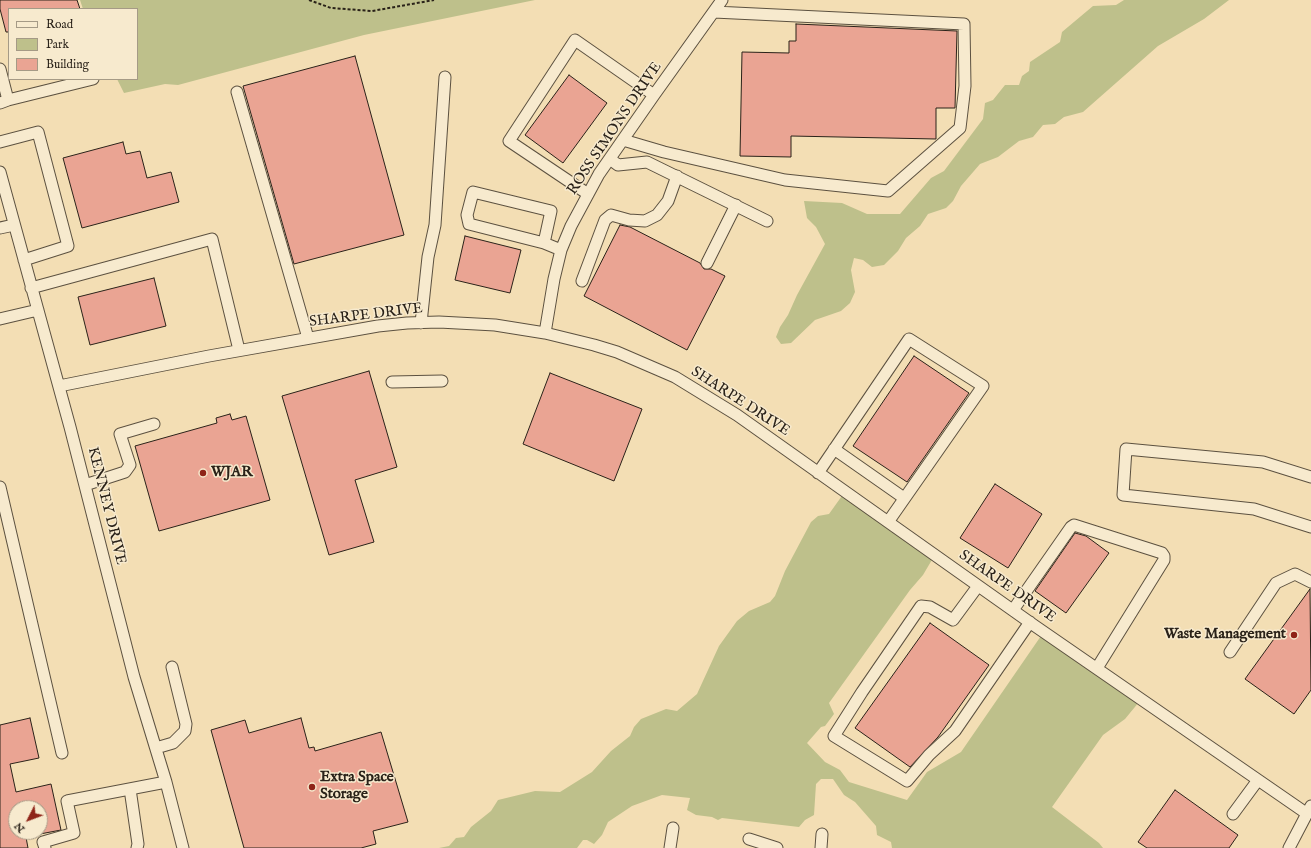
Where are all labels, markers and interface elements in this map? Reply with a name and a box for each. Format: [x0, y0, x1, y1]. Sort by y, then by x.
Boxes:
legend [8, 8, 138, 80]
text: Road [46, 17, 73, 32]
text: Park [46, 37, 69, 52]
text: Building [46, 57, 89, 72]
street label: ROSS SIMONS DRIVE [564, 59, 666, 199]
street label: SHARPE DRIVE [308, 300, 424, 332]
street label: SHARPE DRIVE [687, 363, 793, 441]
street label: KENNEY DRIVE [83, 445, 129, 567]
place label: WJAR [211, 464, 253, 482]
marker: WJAR [198, 468, 208, 478]
street label: SHARPE DRIVE [955, 547, 1059, 627]
place label: Waste Management [1164, 626, 1286, 644]
marker: Waste Management [1289, 630, 1299, 640]
place label: Extra Space Storage [320, 769, 394, 804]
marker: Extra Space Storage [307, 782, 317, 792]
north arrow [8, 800, 48, 840]
text: N [11, 819, 28, 836]

